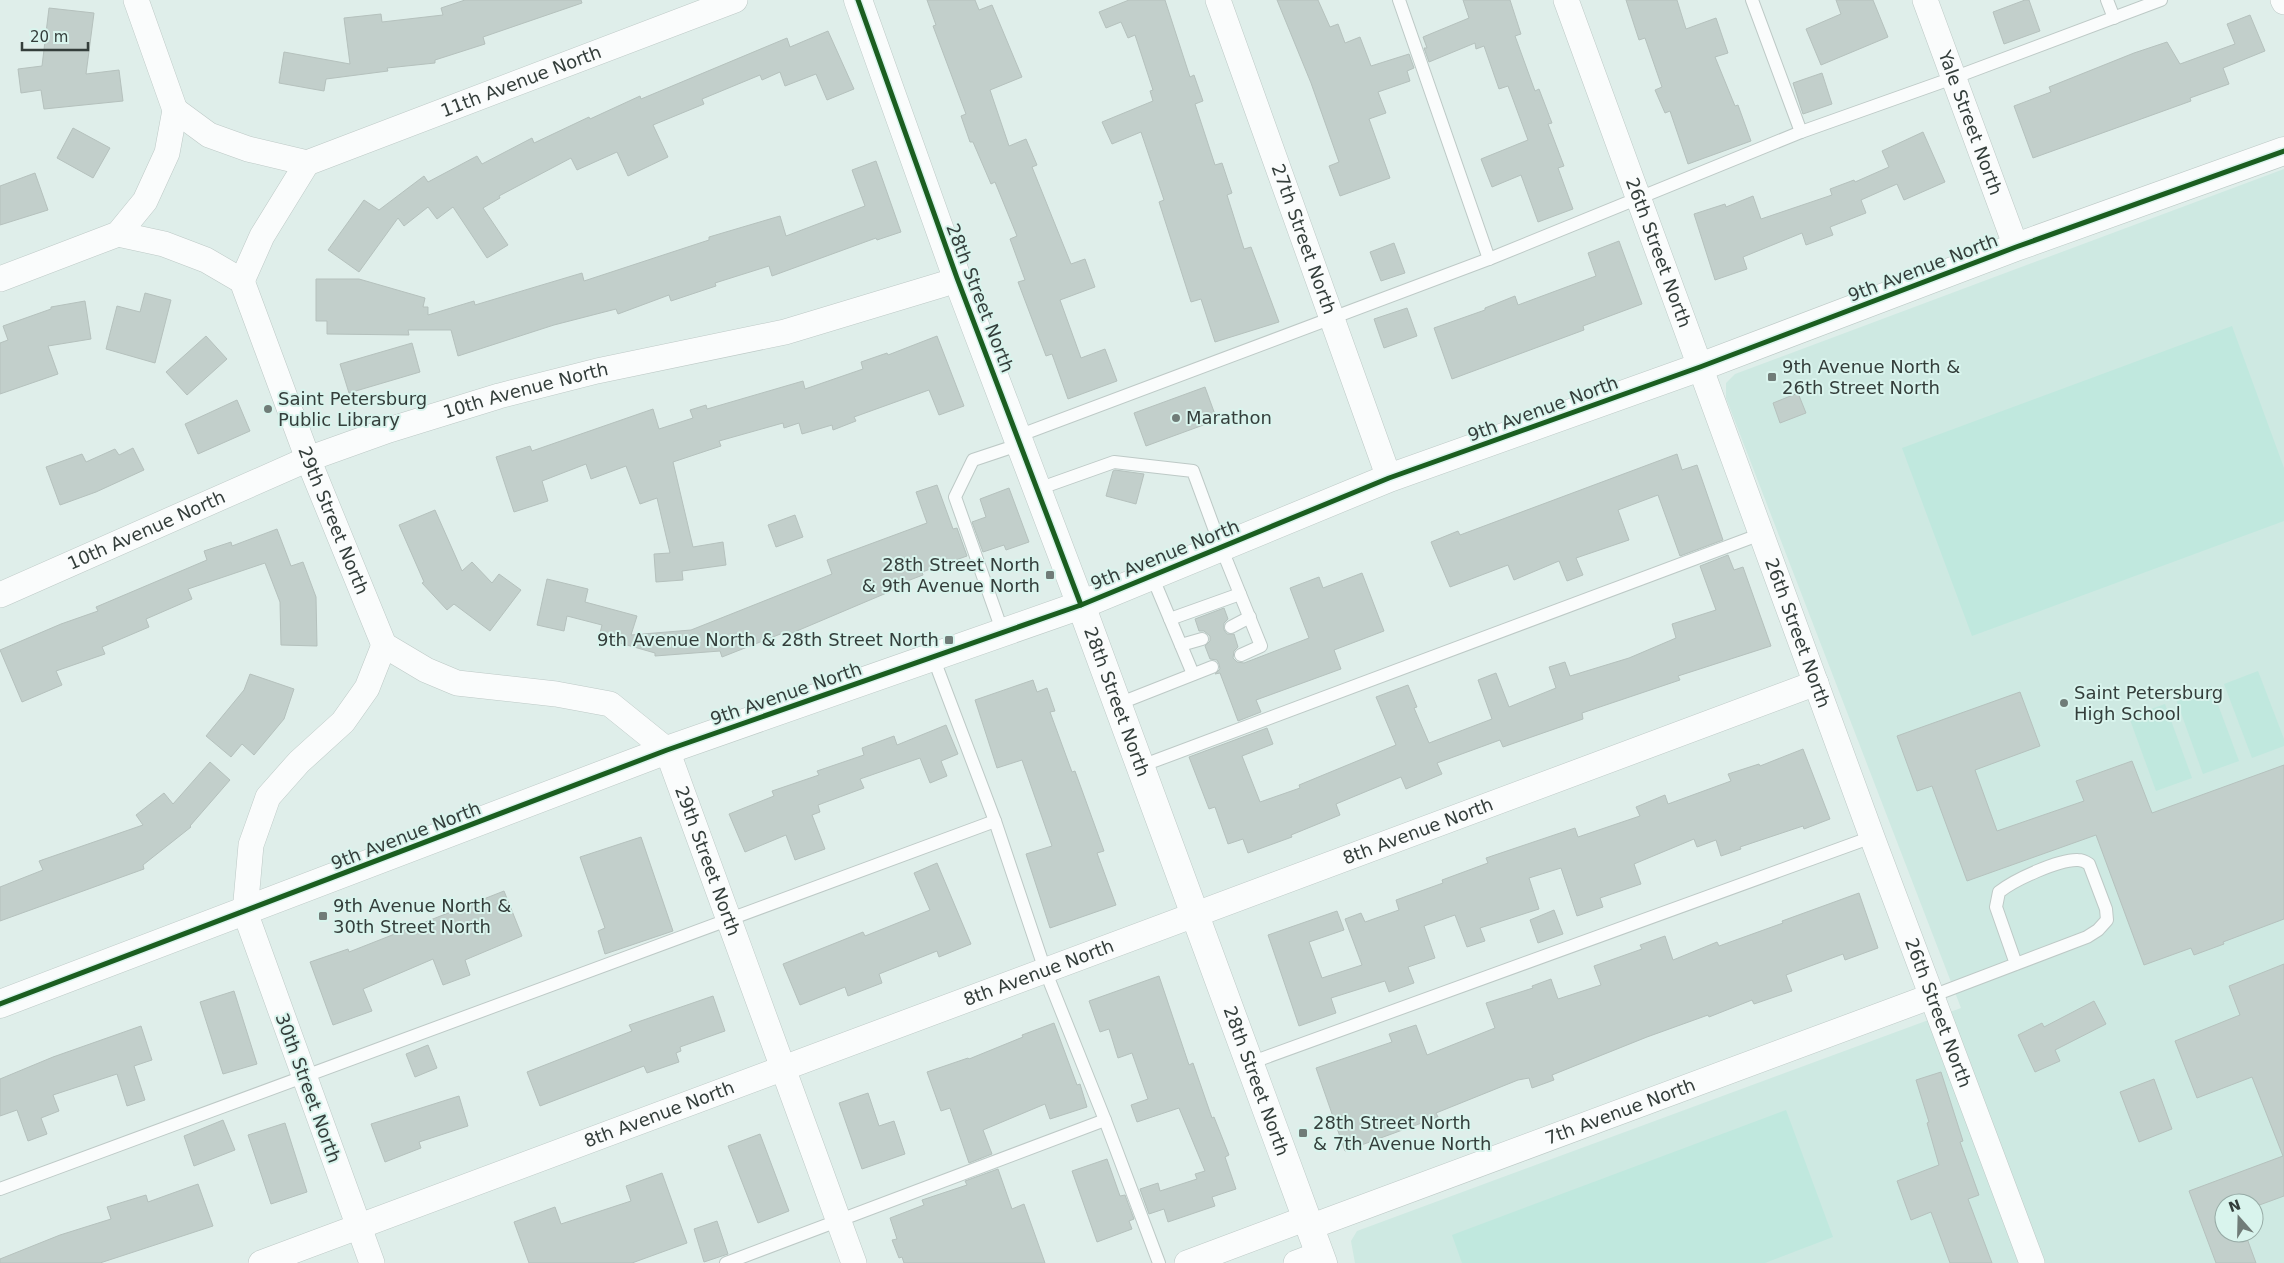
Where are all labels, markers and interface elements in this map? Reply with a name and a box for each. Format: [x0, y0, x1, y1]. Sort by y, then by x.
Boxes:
scale bar [22, 20, 89, 52]
text: 20 m [30, 28, 68, 46]
street label: 11th Avenue North [438, 41, 604, 121]
street label: Yale Street North [1934, 47, 2007, 198]
street label: 27th Street North [1268, 161, 1341, 317]
street label: 26th Street North [1622, 175, 1696, 330]
street label: 28th Street North [942, 220, 1019, 375]
street label: 9th Avenue North [1845, 229, 2001, 306]
place label: 9th Avenue North & 26th Street North [1782, 356, 1960, 398]
street label: 10th Avenue North [440, 358, 610, 423]
marker: 9th Avenue North & 26th Street North [1766, 371, 1778, 383]
street label: 9th Avenue North [1465, 372, 1621, 446]
place label: Saint Petersburg Public Library [278, 388, 427, 430]
marker: Saint Petersburg Public Library [262, 403, 274, 415]
place label: Marathon [1186, 407, 1272, 428]
marker: Marathon [1170, 412, 1182, 424]
street label: 29th Street North [294, 443, 373, 597]
street label: 10th Avenue North [64, 486, 228, 574]
street label: 9th Avenue North [1087, 515, 1242, 594]
place label: 28th Street North & 9th Avenue North [862, 554, 1040, 596]
street label: 26th Street North [1761, 555, 1835, 711]
marker: 28th Street North & 9th Avenue North [1044, 569, 1056, 581]
street label: 28th Street North [1080, 624, 1154, 779]
place label: 9th Avenue North & 28th Street North [597, 629, 939, 650]
marker: 9th Avenue North & 28th Street North [943, 634, 955, 646]
street label: 9th Avenue North [707, 658, 864, 729]
place label: Saint Petersburg High School [2074, 682, 2223, 724]
marker: Saint Petersburg High School [2058, 697, 2070, 709]
street label: 29th Street North [671, 783, 745, 939]
street label: 8th Avenue North [1340, 793, 1496, 869]
street label: 9th Avenue North [328, 797, 484, 874]
place label: 9th Avenue North & 30th Street North [333, 895, 511, 937]
marker: 9th Avenue North & 30th Street North [317, 910, 329, 922]
street label: 8th Avenue North [960, 935, 1117, 1010]
street label: 26th Street North [1901, 935, 1976, 1090]
street label: 28th Street North [1219, 1003, 1294, 1159]
street label: 30th Street North [272, 1010, 345, 1166]
street label: 7th Avenue North [1542, 1074, 1698, 1149]
street label: 8th Avenue North [581, 1076, 737, 1152]
place label: 28th Street North & 7th Avenue North [1313, 1112, 1491, 1154]
marker: 28th Street North & 7th Avenue North [1297, 1127, 1309, 1139]
north arrow [2214, 1193, 2264, 1243]
text: N [2226, 1196, 2243, 1215]

